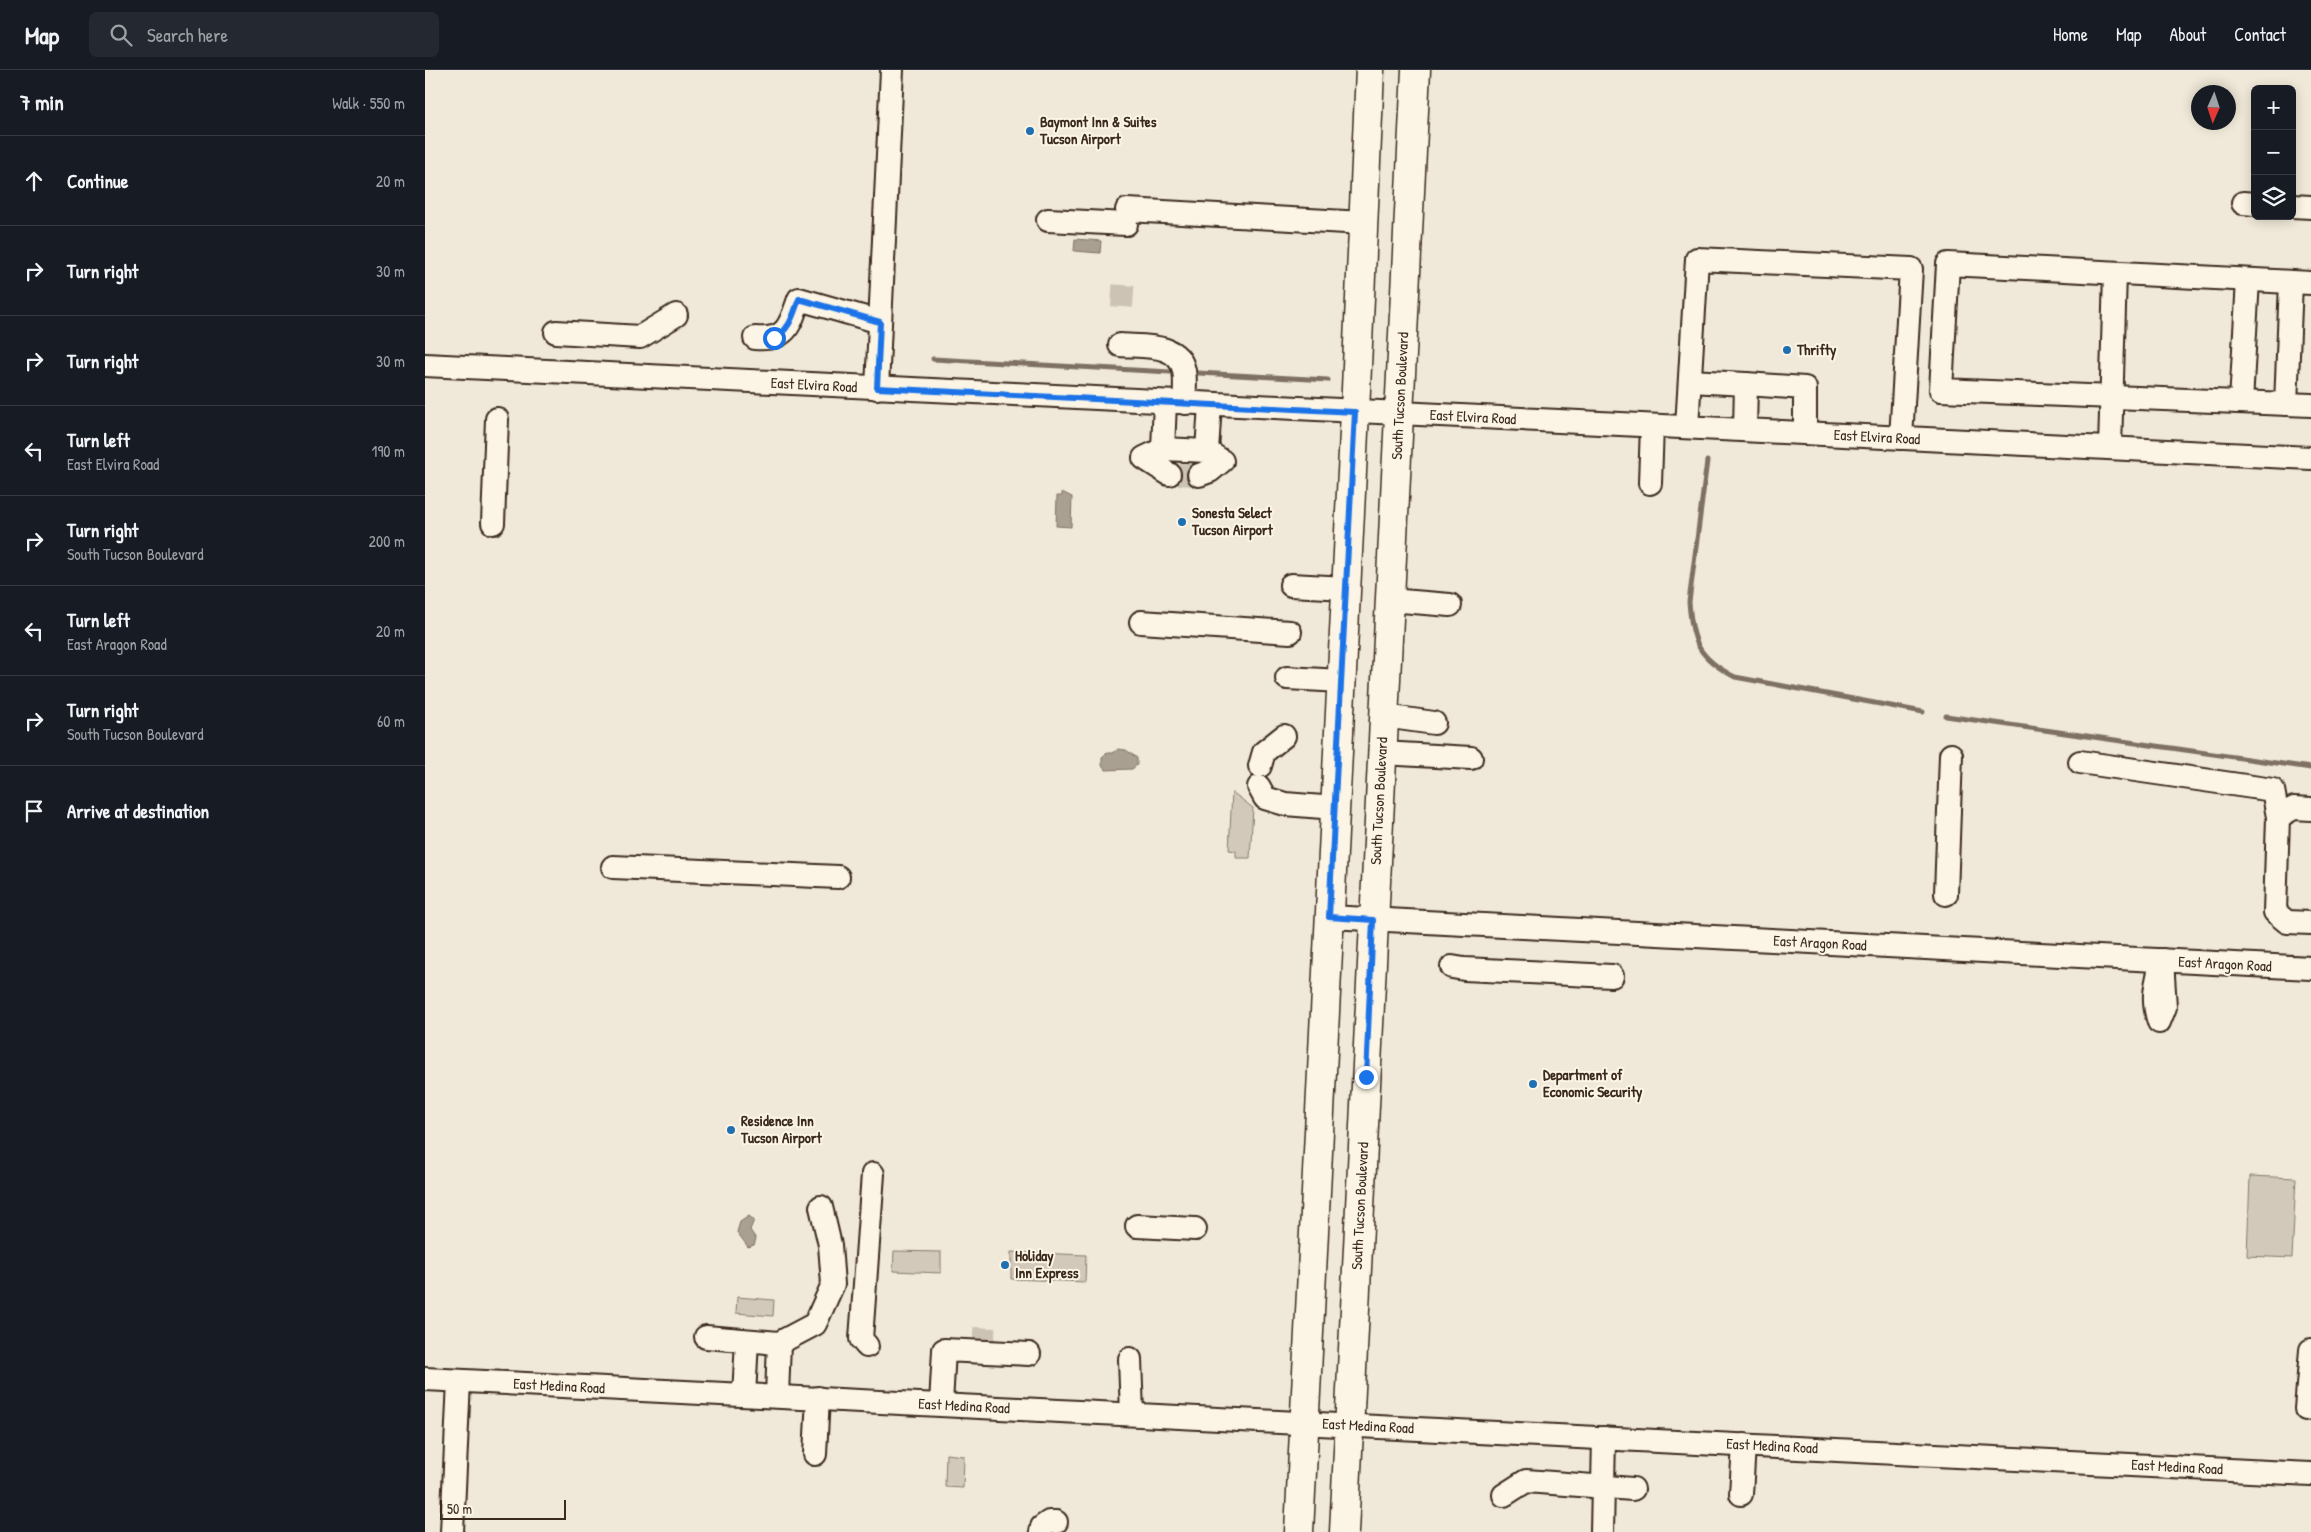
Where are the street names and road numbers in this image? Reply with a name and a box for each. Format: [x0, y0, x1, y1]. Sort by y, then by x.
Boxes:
street label: South Tucson Boulevard [1386, 331, 1413, 460]
street label: East Elvira Road [770, 372, 858, 397]
street label: East Elvira Road [1429, 404, 1517, 429]
street label: East Elvira Road [1833, 424, 1921, 449]
street label: South Tucson Boulevard [1365, 736, 1392, 865]
street label: East Aragon Road [1773, 930, 1867, 955]
street label: East Aragon Road [2178, 951, 2272, 976]
street label: South Tucson Boulevard [1346, 1141, 1373, 1270]
street label: East Medina Road [513, 1373, 606, 1398]
street label: East Medina Road [918, 1393, 1011, 1418]
street label: East Medina Road [1322, 1413, 1415, 1438]
street label: East Medina Road [1726, 1433, 1819, 1458]
street label: East Medina Road [2131, 1454, 2224, 1479]

